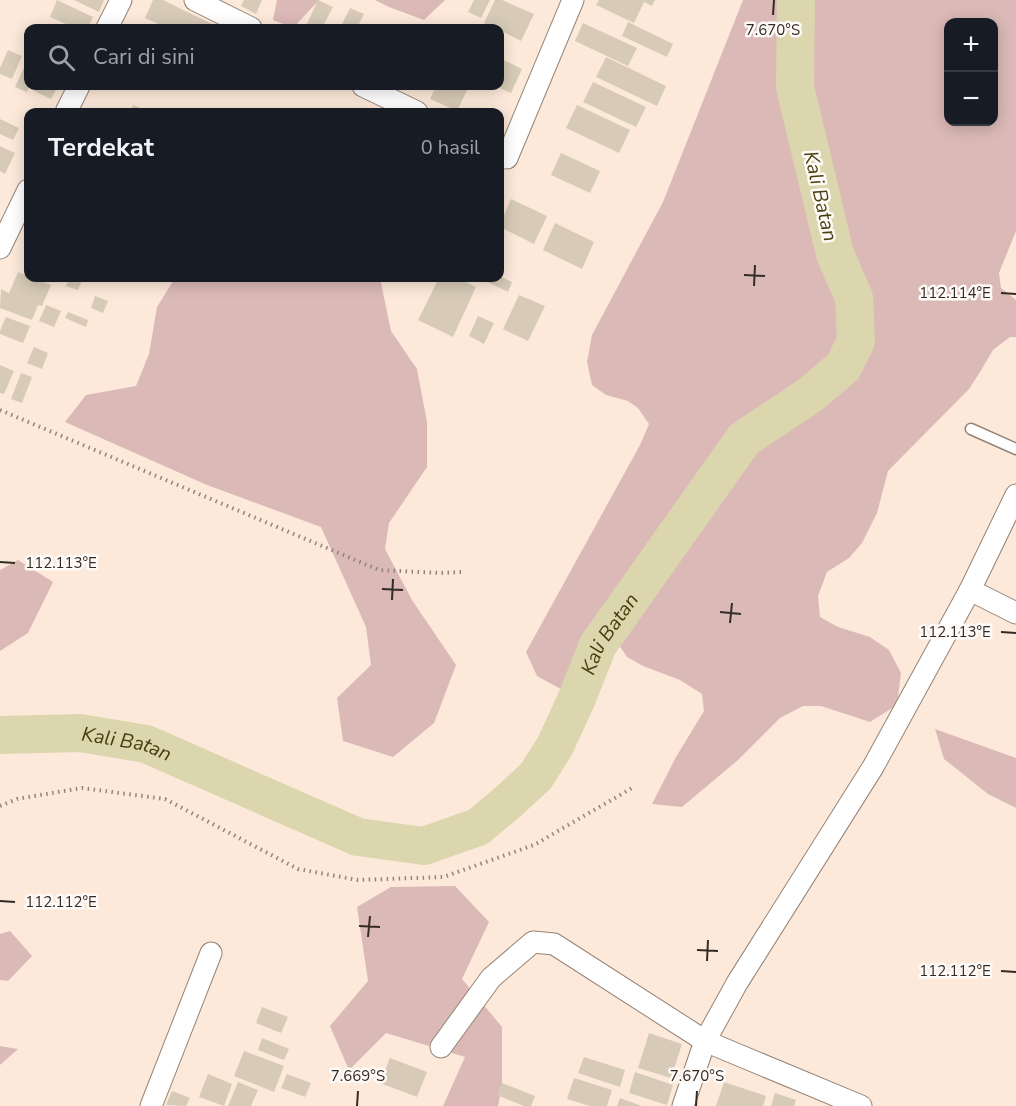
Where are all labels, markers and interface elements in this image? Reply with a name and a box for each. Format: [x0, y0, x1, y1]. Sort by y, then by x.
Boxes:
map controls [944, 18, 998, 126]
button: + [944, 18, 998, 72]
text: 7.670°S [746, 20, 800, 40]
search box [24, 24, 504, 90]
icon: search [45, 41, 78, 74]
text: Cari di sini [93, 42, 195, 72]
button: − [944, 72, 998, 126]
text: Terdekat [48, 130, 154, 165]
text: 0 hasil [421, 134, 480, 161]
water label: Kali Batan [797, 148, 844, 244]
text: 112.114°E [919, 283, 991, 303]
text: 112.113°E [25, 553, 97, 573]
water label: Kali Batan [575, 588, 645, 679]
text: 112.113°E [919, 622, 991, 642]
water label: Kali Batan [80, 721, 176, 768]
text: 112.112°E [25, 892, 97, 912]
text: 112.112°E [919, 961, 991, 981]
text: 7.669°S [331, 1066, 385, 1086]
text: 7.670°S [670, 1066, 724, 1086]

